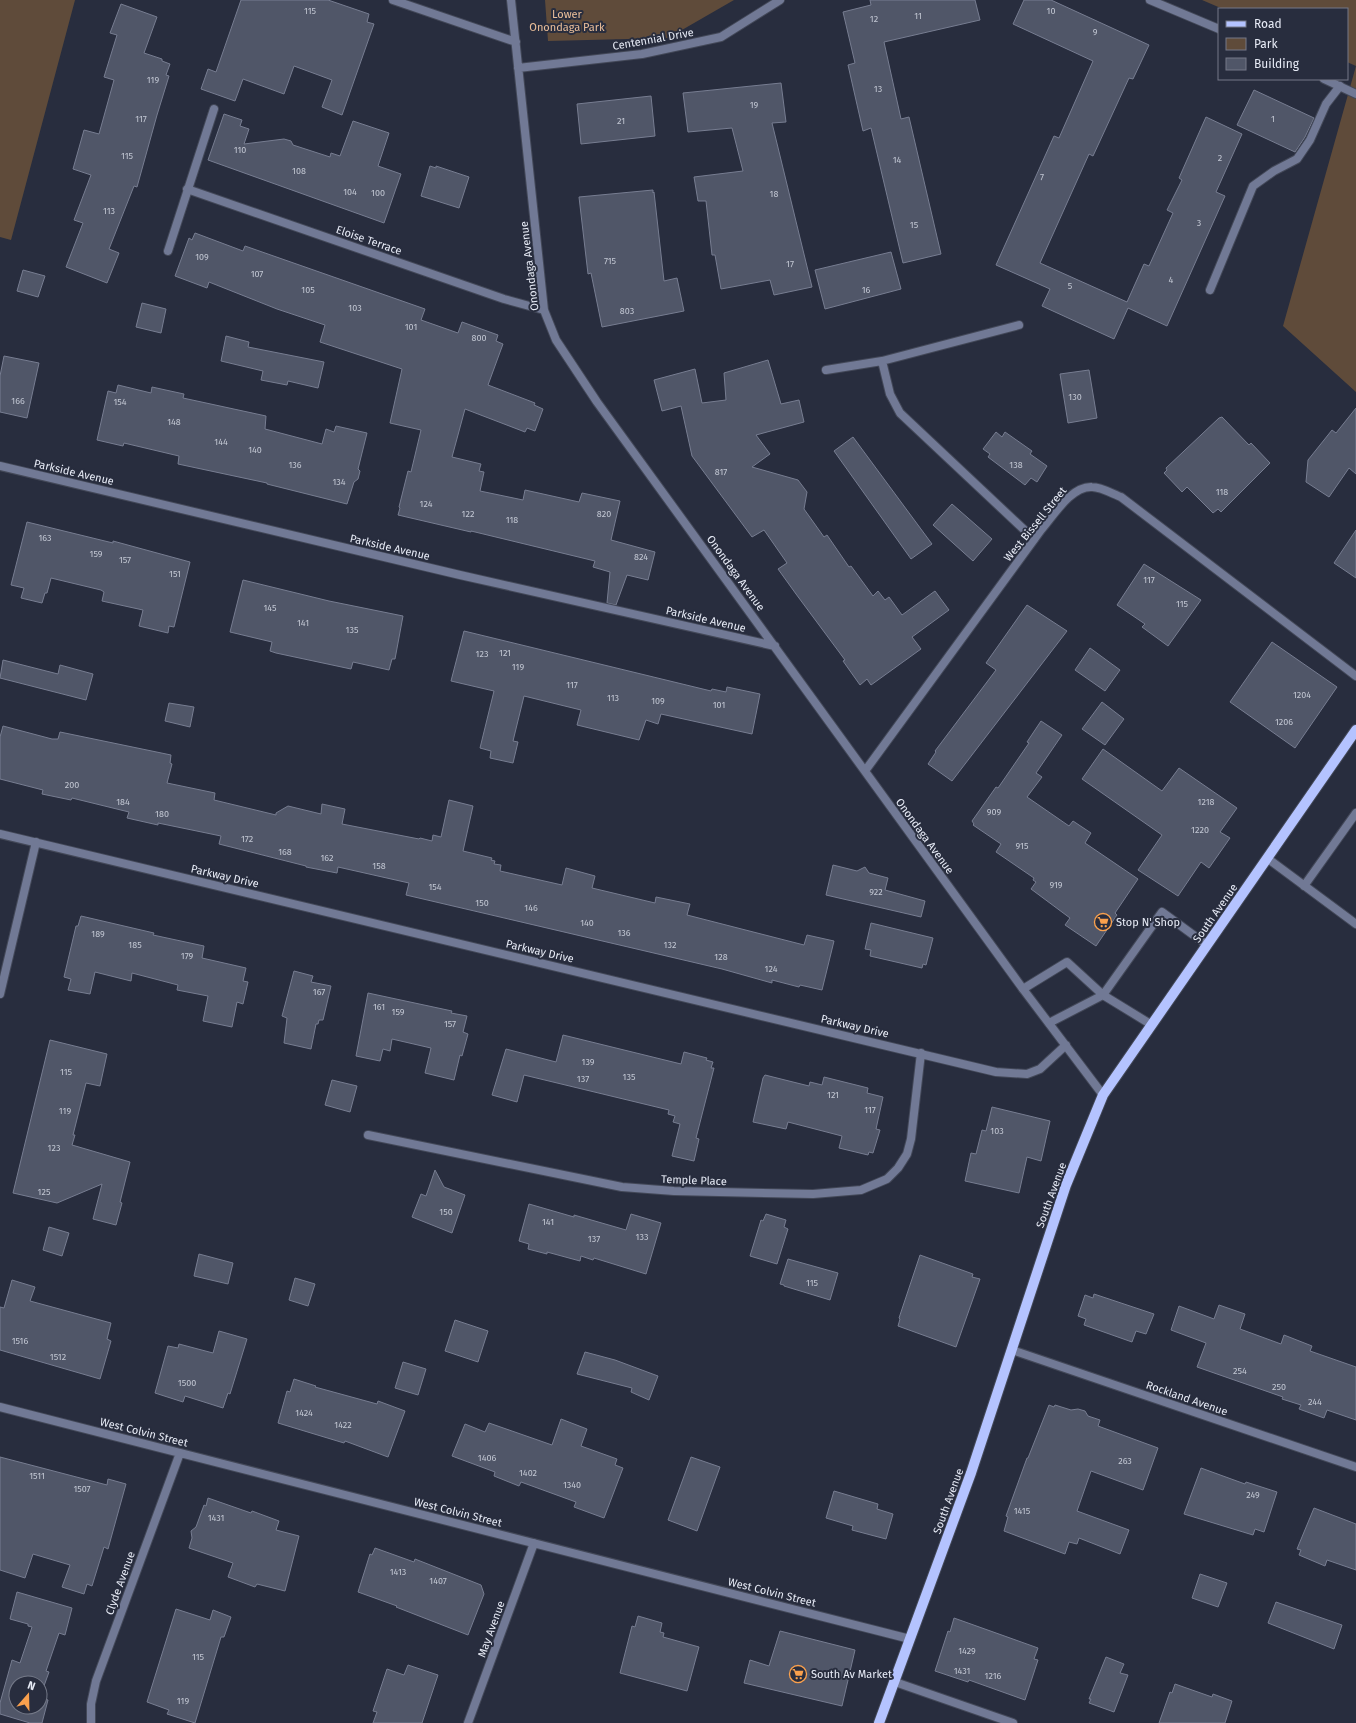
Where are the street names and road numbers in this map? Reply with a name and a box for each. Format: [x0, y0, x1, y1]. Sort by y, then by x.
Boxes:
street label: Centennial Drive [612, 26, 695, 53]
street label: Onondaga Avenue [518, 220, 541, 312]
street label: Eloise Terrace [334, 223, 403, 258]
street label: Parkside Avenue [33, 457, 115, 488]
street label: West Bissell Street [1001, 484, 1069, 564]
street label: Parkside Avenue [349, 532, 431, 563]
street label: Onondaga Avenue [704, 533, 767, 614]
street label: Parkside Avenue [665, 604, 747, 635]
street label: Onondaga Avenue [893, 796, 956, 877]
street label: Parkway Drive [190, 862, 260, 891]
street label: South Avenue [1190, 881, 1240, 945]
street label: Parkway Drive [505, 937, 575, 966]
street label: Parkway Drive [820, 1012, 890, 1041]
street label: South Avenue [1034, 1161, 1069, 1230]
street label: Temple Place [661, 1173, 727, 1188]
street label: Rockland Avenue [1144, 1378, 1229, 1419]
street label: West Colvin Street [99, 1415, 189, 1450]
street label: South Avenue [931, 1467, 966, 1536]
street label: West Colvin Street [413, 1495, 503, 1530]
street label: Clyde Avenue [103, 1550, 138, 1617]
street label: West Colvin Street [727, 1575, 817, 1610]
street label: May Avenue [475, 1599, 508, 1659]

